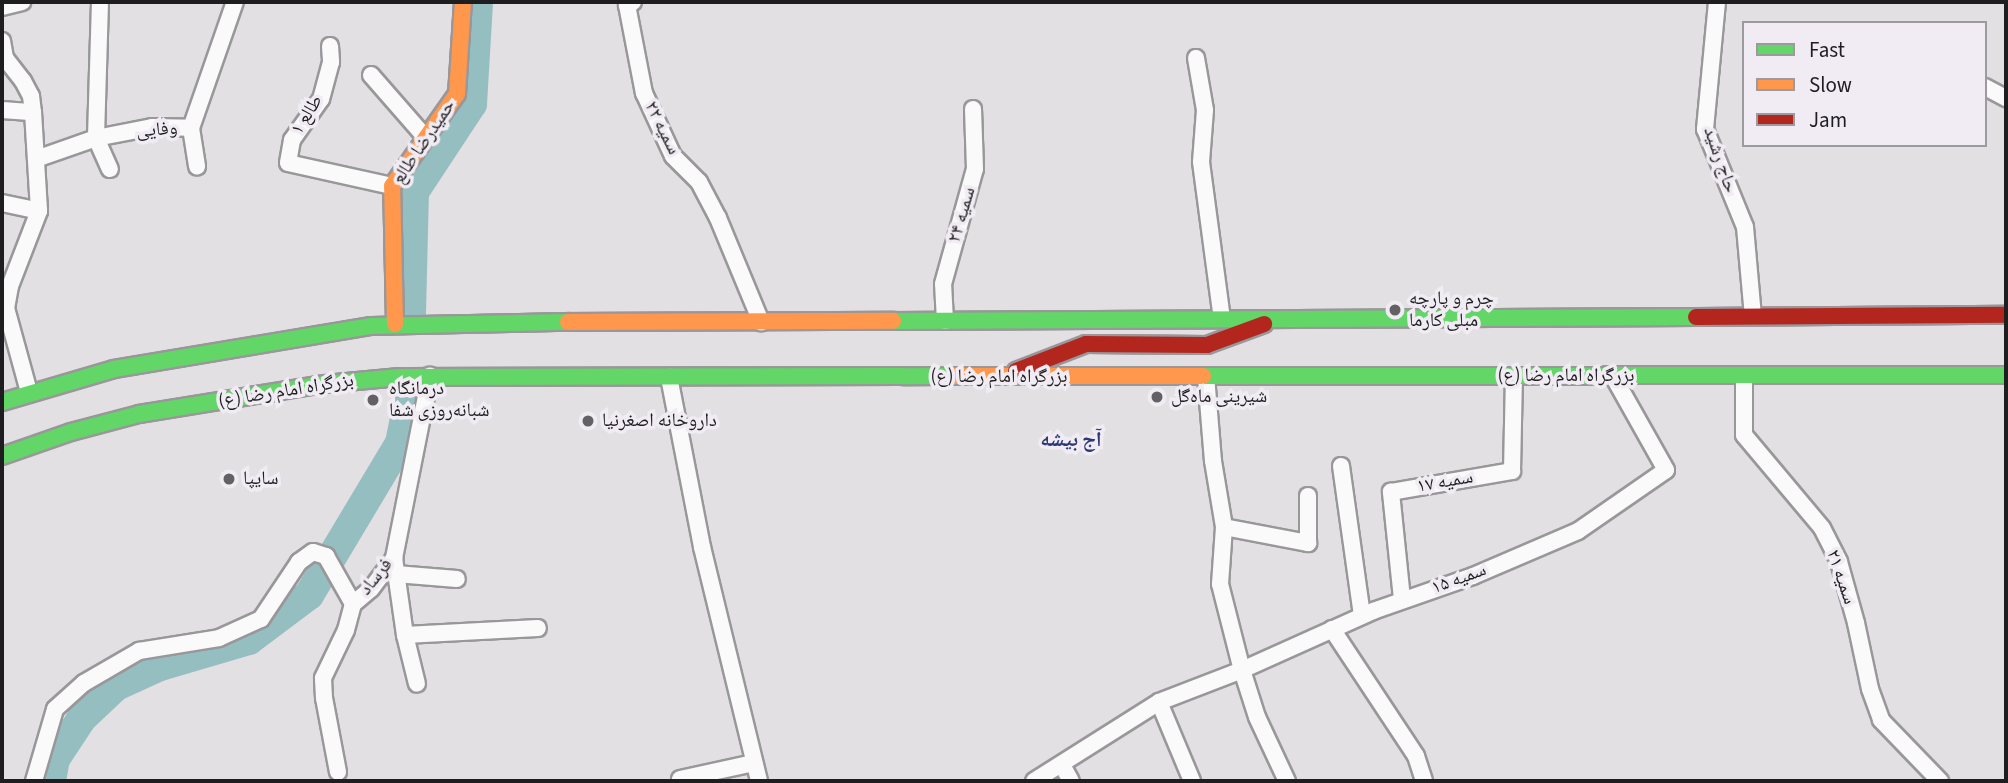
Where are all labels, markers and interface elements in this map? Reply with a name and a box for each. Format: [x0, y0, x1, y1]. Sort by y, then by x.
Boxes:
legend [1742, 21, 1987, 147]
text: Fast [1809, 35, 1845, 65]
text: Slow [1809, 70, 1852, 100]
street label: طالع ۱ [286, 91, 328, 139]
street label: حمیدرضا طالع [387, 95, 461, 189]
street label: سمیه ۲۲ [639, 98, 685, 158]
text: Jam [1809, 105, 1847, 135]
street label: وفایی [136, 117, 178, 143]
street label: حاج رشید [1698, 124, 1742, 196]
street label: سمیه ۲۴ [943, 185, 981, 245]
place label: چرم و پارچه مبلی کارما [1409, 288, 1494, 332]
marker: چرم و پارچه مبلی کارما [1387, 302, 1403, 318]
street label: بزرگراه امام رضا (ع) [1498, 365, 1634, 387]
street label: بزرگراه امام رضا (ع) [931, 366, 1067, 388]
street label: بزرگراه امام رضا (ع) [217, 369, 355, 413]
place label: درمانگاه شبانه‌روزی شفا [389, 378, 489, 422]
place label: شیرینی ماه‌گل [1171, 386, 1267, 408]
marker: شیرینی ماه‌گل [1149, 389, 1165, 405]
marker: درمانگاه شبانه‌روزی شفا [363, 390, 383, 410]
place label: داروخانه اصغرنیا [602, 410, 717, 432]
marker: داروخانه اصغرنیا [580, 413, 596, 429]
district label: آج بیشه [1040, 426, 1102, 452]
street label: سمیه ۱۷ [1415, 466, 1475, 498]
place label: سایپا [243, 468, 278, 490]
marker: سایپا [221, 471, 237, 487]
street label: سمیه ۲۱ [1821, 547, 1861, 607]
street label: فرساد [354, 554, 398, 600]
street label: سمیه ۱۵ [1428, 559, 1490, 599]

